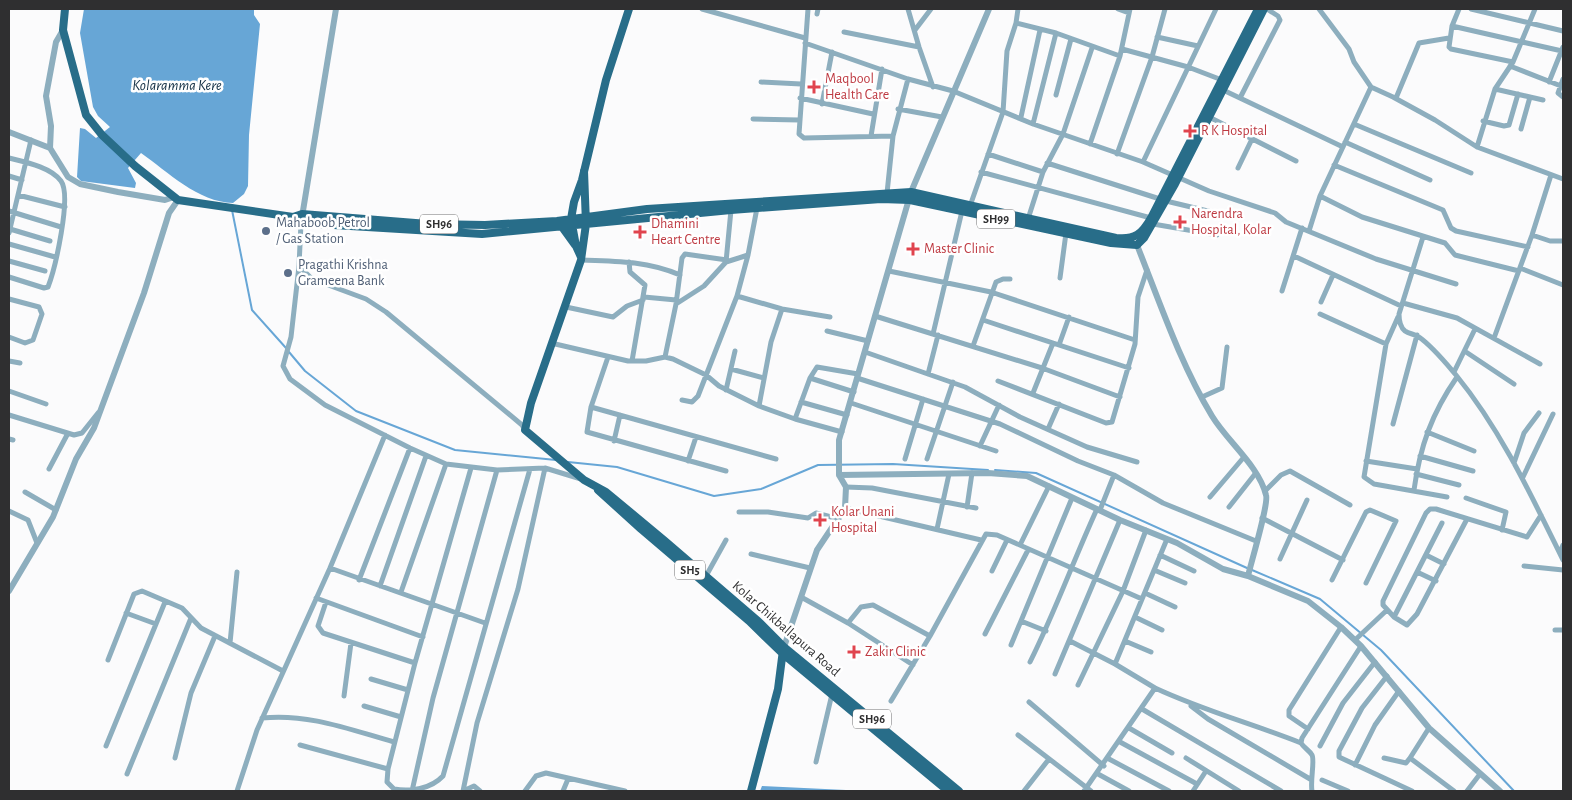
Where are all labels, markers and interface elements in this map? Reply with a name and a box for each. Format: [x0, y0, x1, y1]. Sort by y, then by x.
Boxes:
place label: Maqbool Health Care [825, 72, 889, 102]
water label: Kolaramma Kere [132, 78, 222, 93]
marker: Maqbool Health Care [807, 80, 821, 94]
marker: R K Hospital [1183, 124, 1197, 138]
place label: R K Hospital [1201, 124, 1267, 138]
place label: Narendra Hospital, Kolar [1191, 207, 1272, 237]
road number: SH99 [977, 210, 1015, 228]
road number: SH96 [420, 214, 458, 233]
marker: Narendra Hospital, Kolar [1173, 215, 1187, 229]
place label: Mahaboob Petrol / Gas Station [276, 216, 370, 246]
place label: Dhamini Heart Centre [651, 217, 720, 247]
marker: Mahaboob Petrol / Gas Station [260, 225, 272, 237]
marker: Dhamini Heart Centre [633, 225, 647, 239]
marker: Master Clinic [906, 242, 920, 256]
place label: Master Clinic [924, 242, 995, 256]
place label: Pragathi Krishna Grameena Bank [298, 258, 388, 288]
marker: Pragathi Krishna Grameena Bank [282, 267, 294, 279]
place label: Kolar Unani Hospital [831, 505, 894, 535]
marker: Kolar Unani Hospital [813, 513, 827, 527]
road number: SH5 [675, 560, 705, 580]
street label: Kolar Chikballapura Road [730, 579, 842, 679]
marker: Zakir Clinic [847, 645, 861, 659]
place label: Zakir Clinic [865, 645, 926, 659]
road number: SH96 [853, 710, 891, 729]

